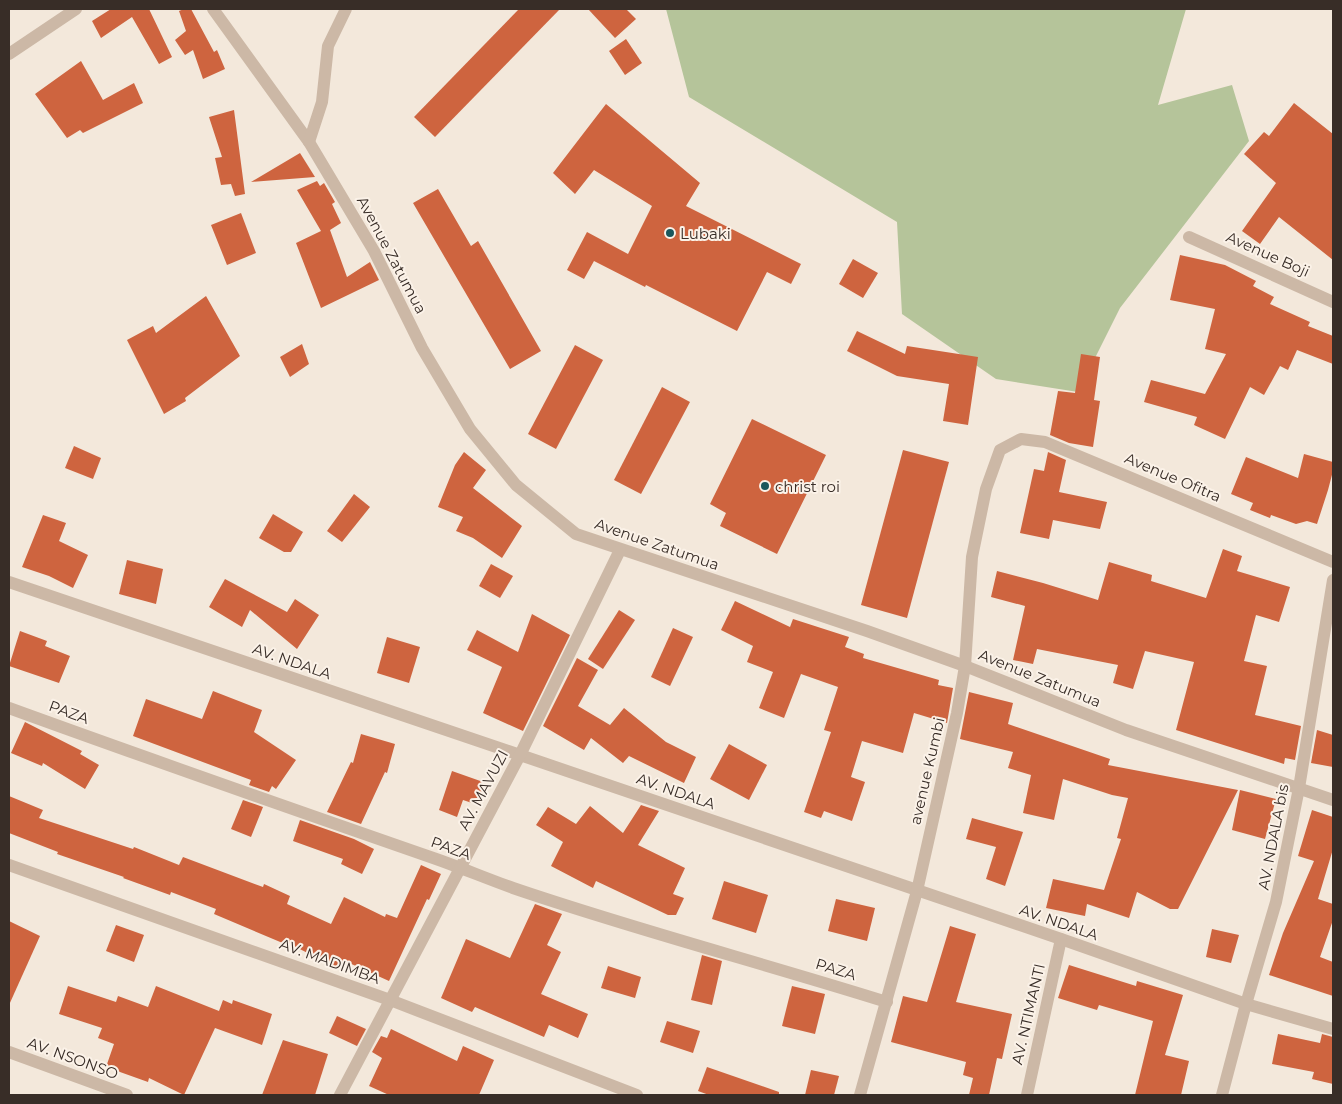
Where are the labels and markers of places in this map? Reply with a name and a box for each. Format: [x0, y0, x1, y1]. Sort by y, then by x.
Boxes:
place label: Lubaki [680, 224, 731, 243]
marker: Lubaki [664, 227, 676, 239]
place label: christ roi [775, 477, 840, 496]
marker: christ roi [759, 480, 771, 492]

